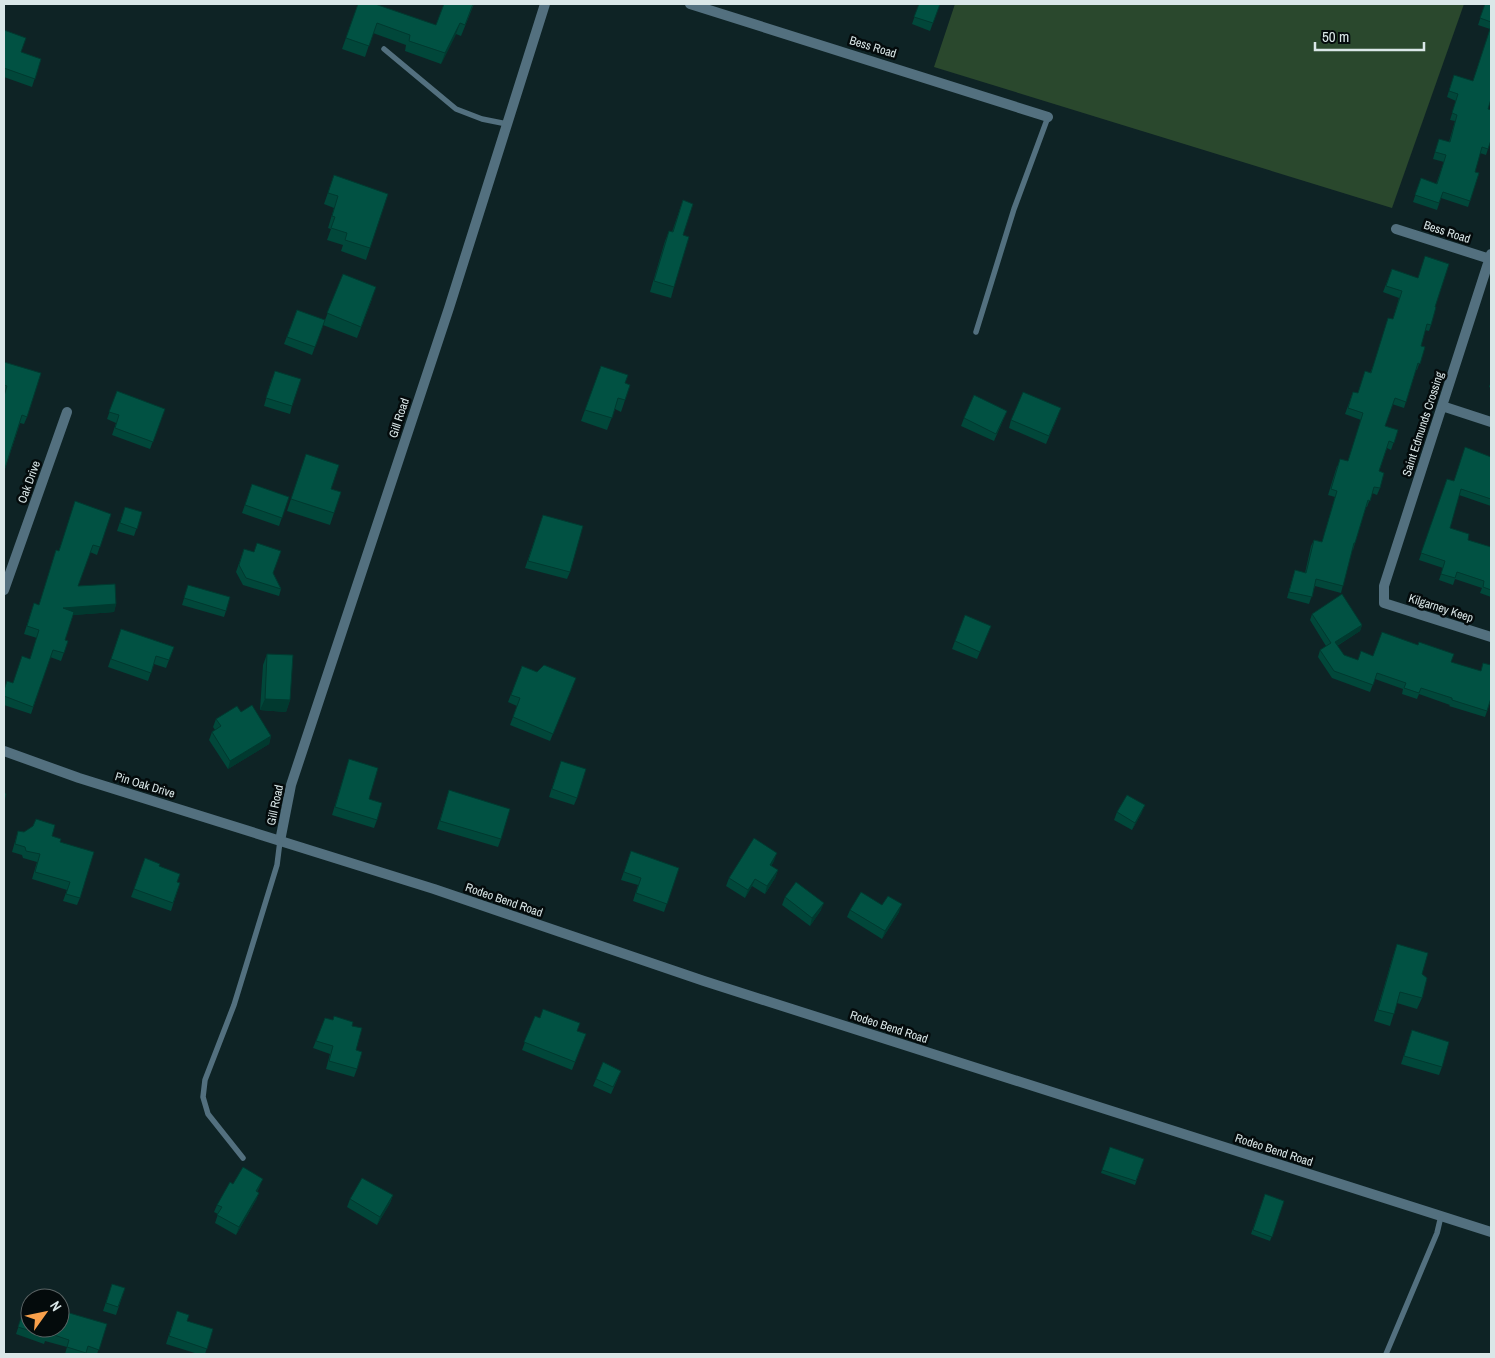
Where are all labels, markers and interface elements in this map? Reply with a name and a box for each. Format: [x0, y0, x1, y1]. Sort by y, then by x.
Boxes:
scale bar [1315, 20, 1424, 52]
text: 50 m [1322, 26, 1349, 47]
street label: Bess Road [848, 32, 898, 62]
street label: Bess Road [1422, 217, 1472, 247]
street label: Saint Edmunds Crossing [1398, 369, 1448, 478]
street label: Gill Road [385, 396, 413, 440]
street label: Oak Drive [14, 458, 44, 506]
street label: Kilgarney Keep [1407, 590, 1475, 626]
street label: Pin Oak Drive [113, 768, 177, 802]
street label: Gill Road [263, 783, 287, 827]
street label: Rodeo Bend Road [463, 879, 545, 921]
street label: Rodeo Bend Road [848, 1007, 930, 1047]
street label: Rodeo Bend Road [1233, 1130, 1315, 1170]
north arrow [20, 1288, 70, 1338]
text: N [46, 1298, 66, 1314]

